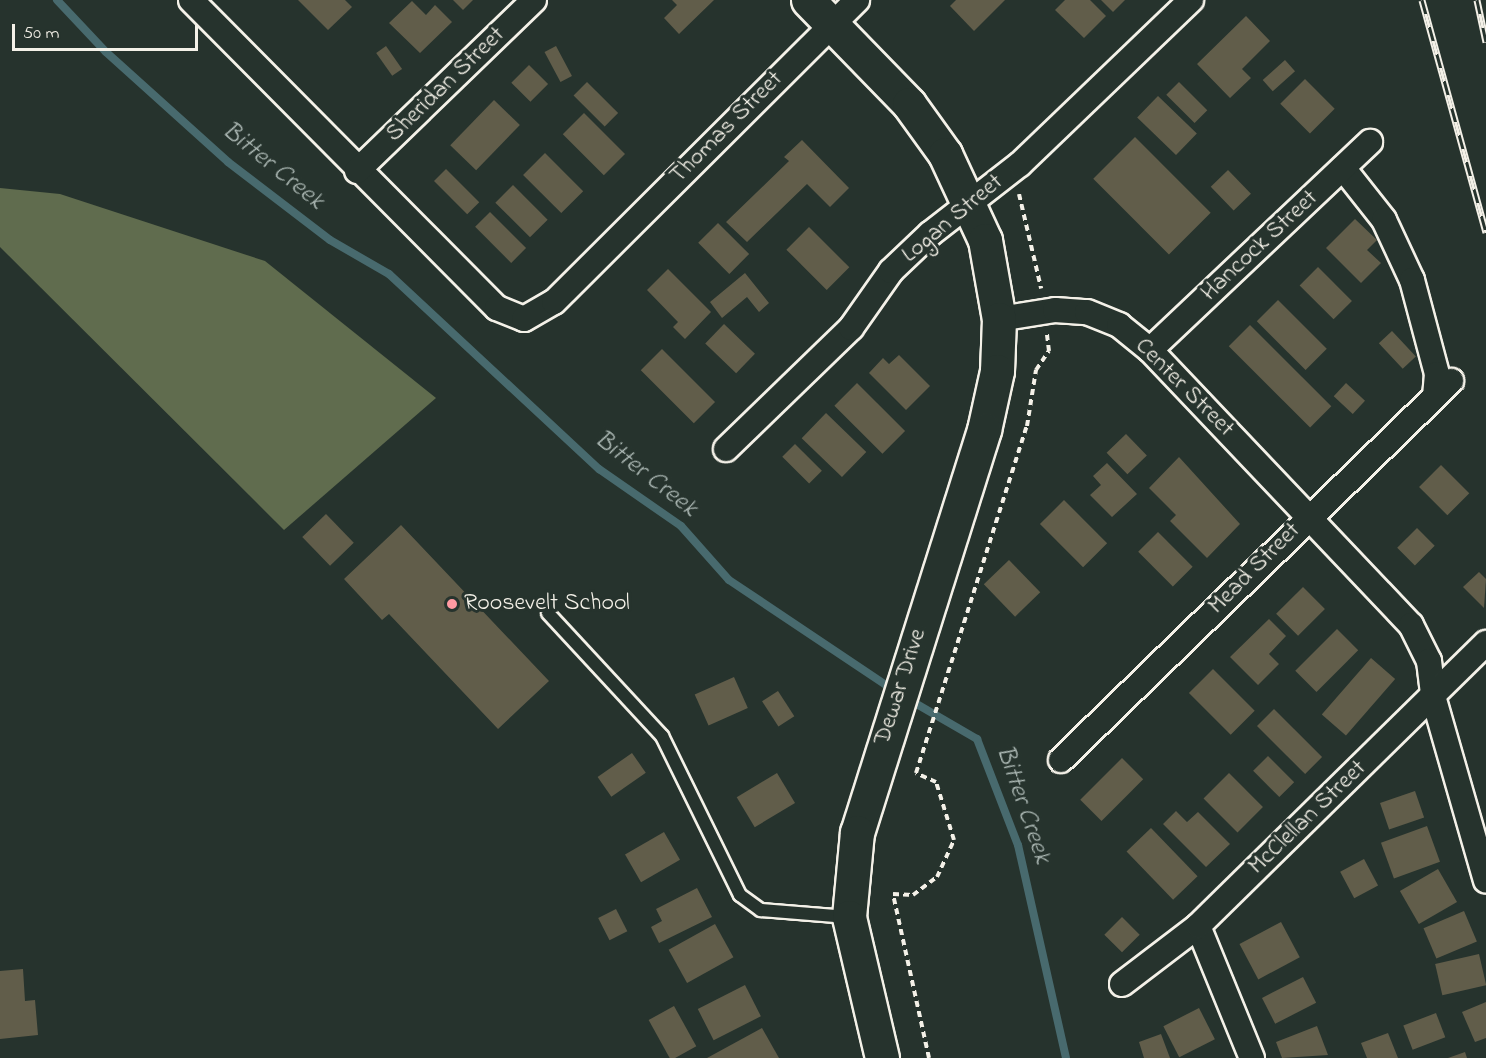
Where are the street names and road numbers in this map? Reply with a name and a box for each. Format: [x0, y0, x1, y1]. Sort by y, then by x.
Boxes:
street label: Sheridan Street [381, 21, 511, 149]
street label: Thomas Street [665, 66, 789, 190]
street label: Logan Street [896, 168, 1010, 270]
street label: Hancock Street [1196, 184, 1324, 308]
street label: Center Street [1128, 332, 1240, 444]
street label: Mead Street [1203, 517, 1307, 621]
street label: Dewar Drive [869, 625, 933, 749]
street label: McClellan Street [1243, 755, 1373, 881]

